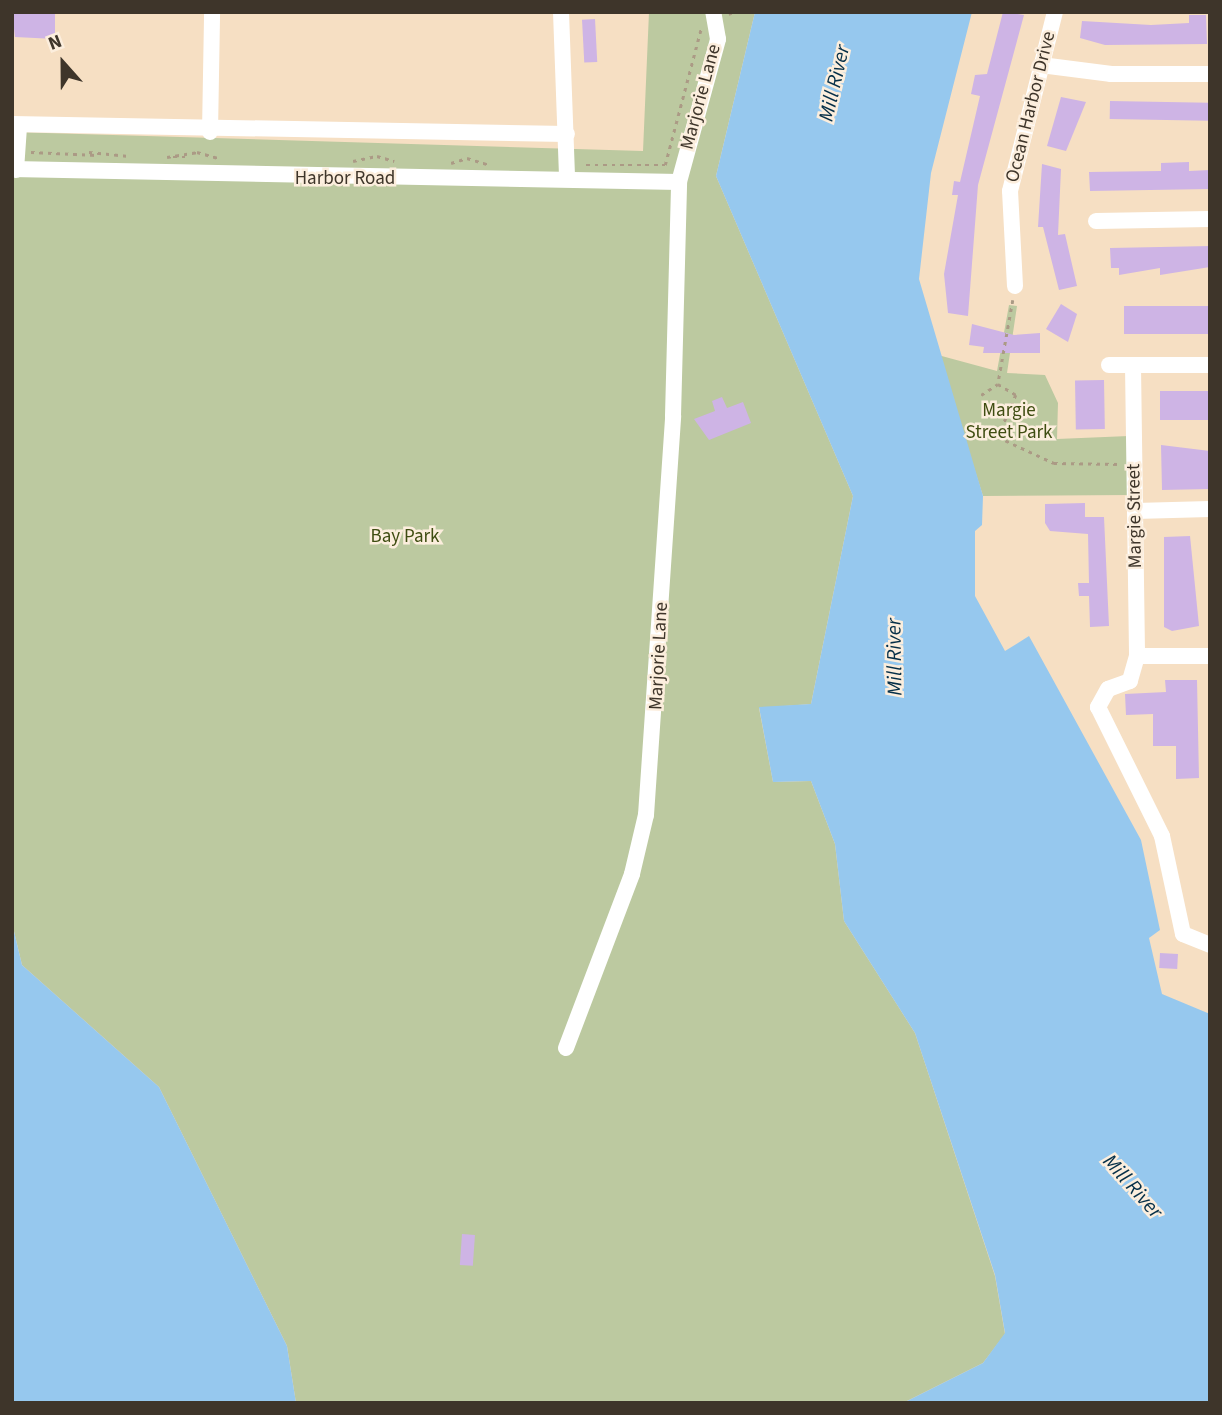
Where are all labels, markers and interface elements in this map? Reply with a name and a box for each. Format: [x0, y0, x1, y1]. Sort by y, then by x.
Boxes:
north arrow [28, 28, 98, 98]
text: N [45, 28, 66, 58]
street label: Ocean Harbor Drive [1001, 29, 1061, 185]
street label: Marjorie Lane [676, 42, 726, 152]
water label: Mill River [813, 42, 855, 124]
street label: Harbor Road [295, 168, 395, 190]
park label: Margie Street Park [966, 400, 1052, 444]
street label: Margie Street [1123, 463, 1147, 569]
park label: Bay Park [371, 526, 439, 548]
street label: Marjorie Lane [645, 601, 673, 711]
water label: Mill River [881, 618, 907, 696]
water label: Mill River [1098, 1149, 1168, 1223]

